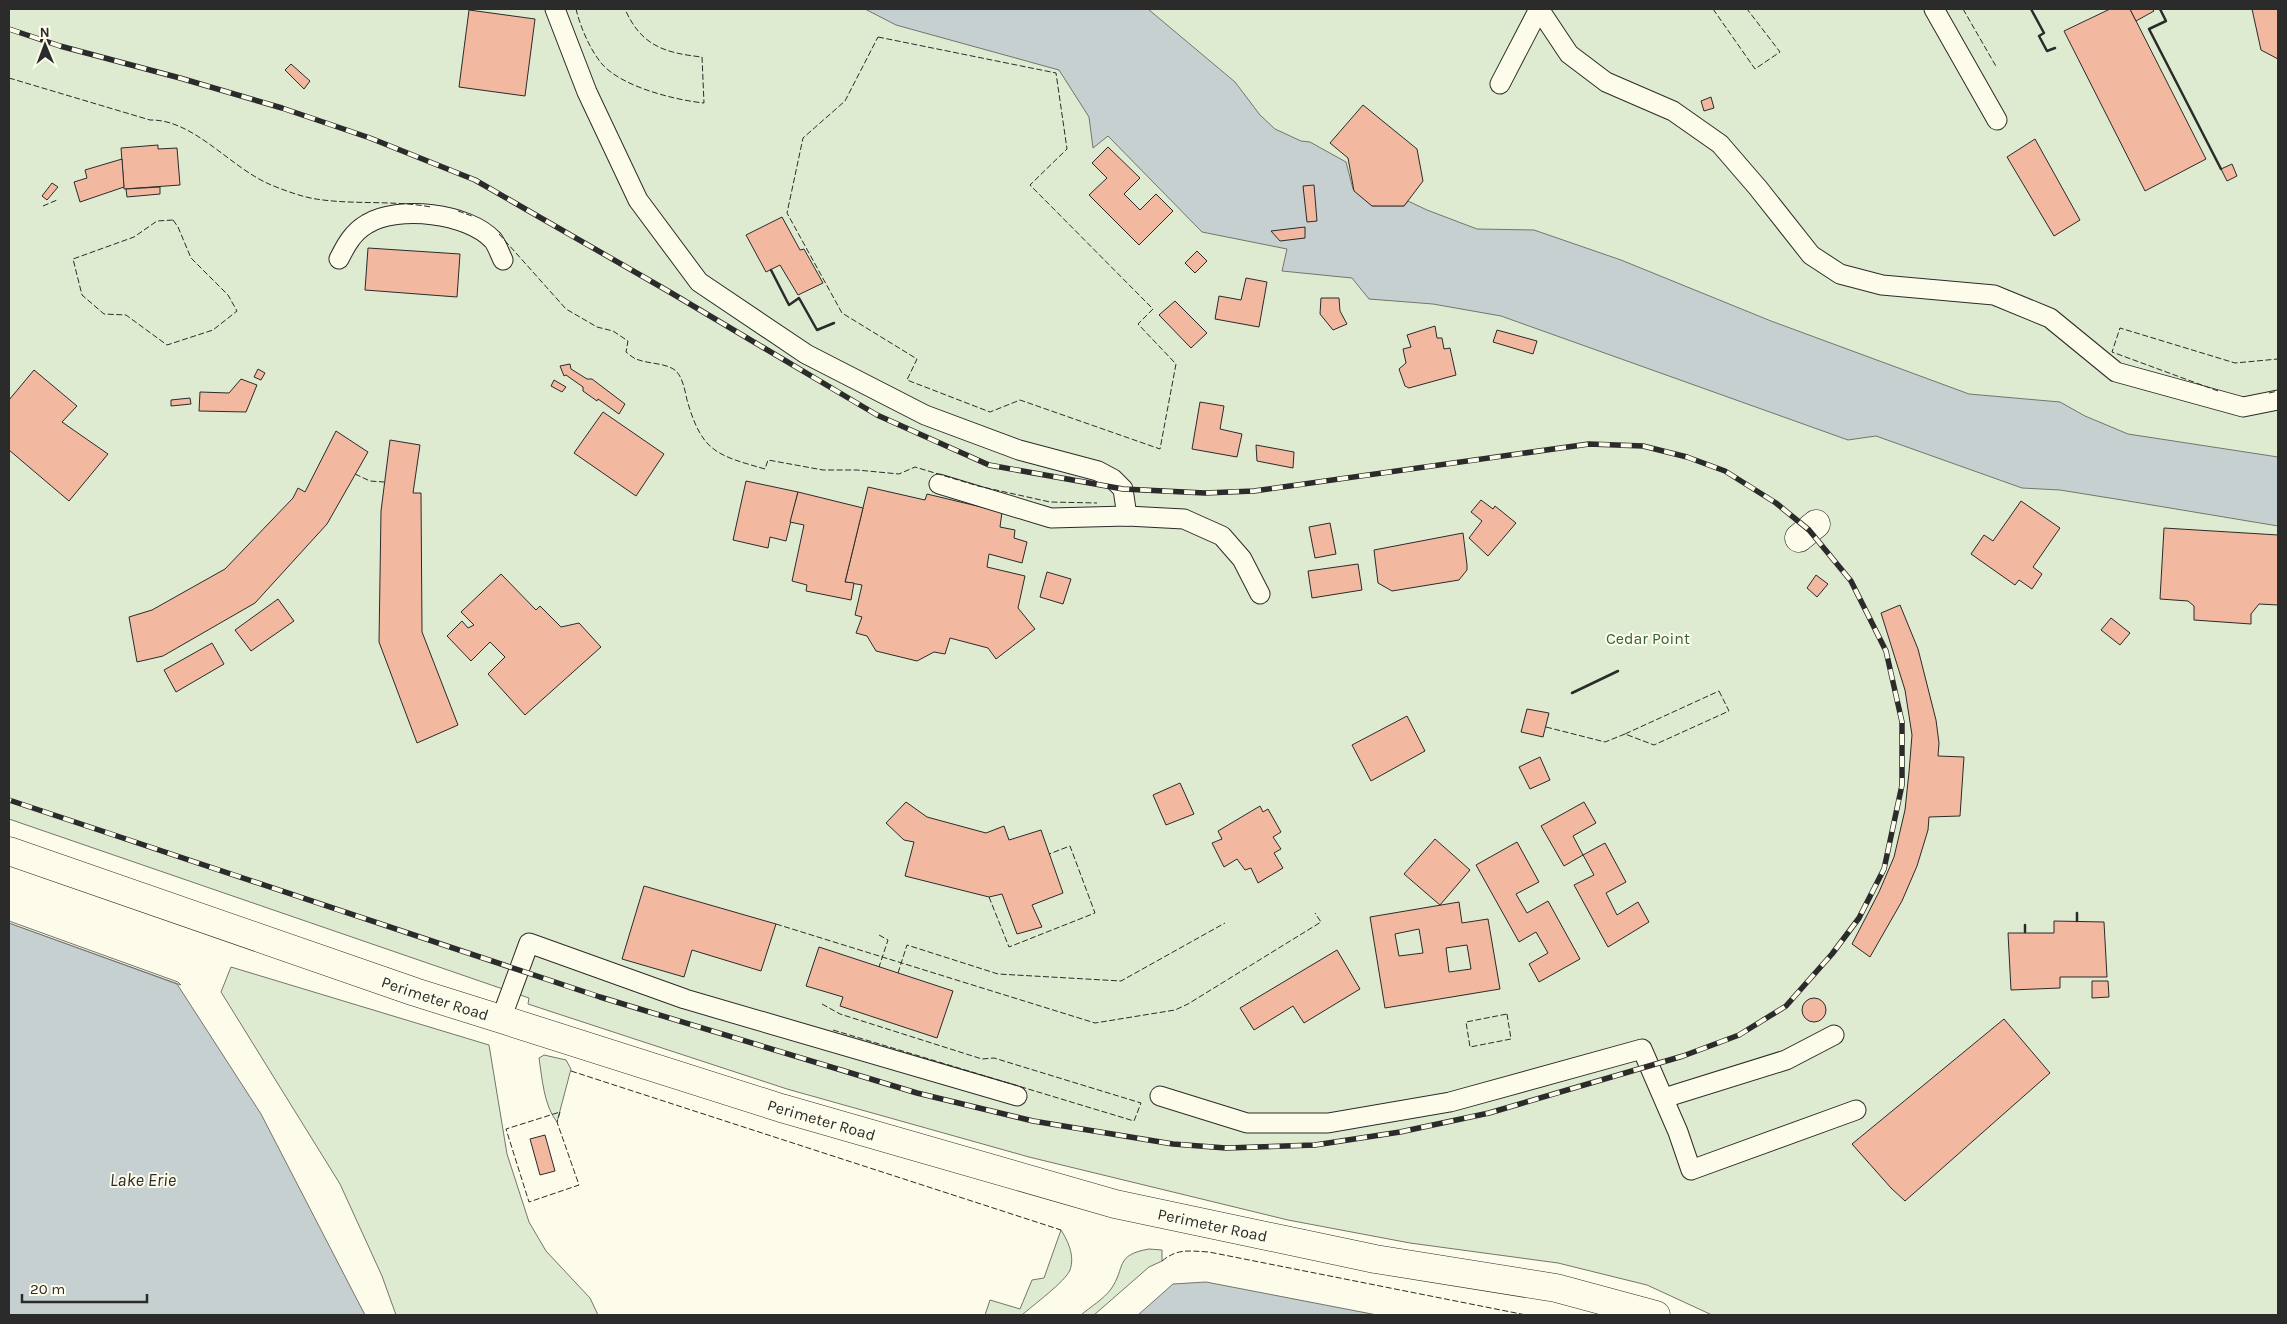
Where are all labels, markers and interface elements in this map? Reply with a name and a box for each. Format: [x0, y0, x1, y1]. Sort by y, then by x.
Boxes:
north arrow [20, 20, 70, 70]
text: N [40, 24, 50, 41]
park label: Cedar Point [1606, 629, 1690, 648]
street label: Perimeter Road [379, 972, 491, 1024]
street label: Perimeter Road [765, 1095, 878, 1144]
water label: Lake Erie [110, 1169, 176, 1191]
street label: Perimeter Road [1156, 1204, 1269, 1245]
scale bar [22, 1272, 148, 1304]
text: 20 m [30, 1280, 65, 1298]

